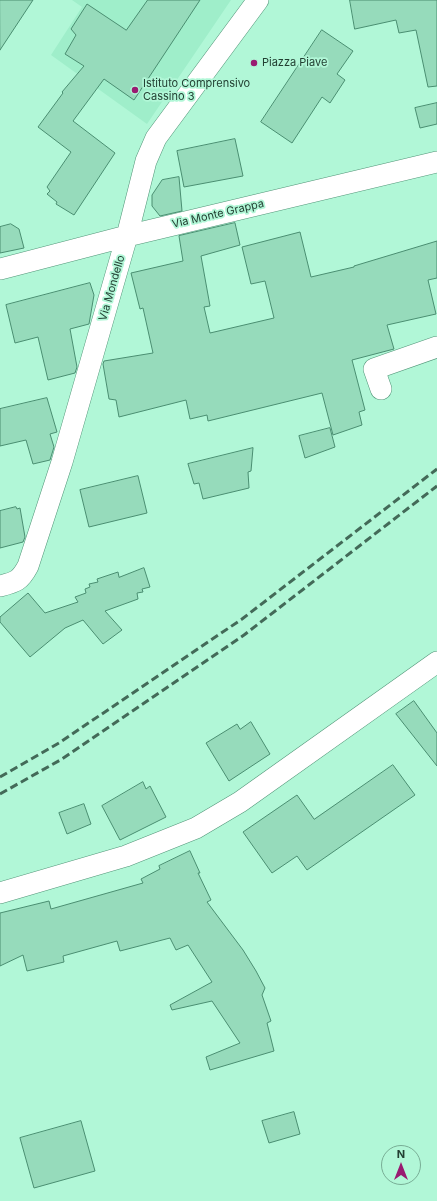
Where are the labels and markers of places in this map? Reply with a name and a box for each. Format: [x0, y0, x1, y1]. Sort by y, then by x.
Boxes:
place label: Piazza Piave [262, 56, 327, 70]
marker: Piazza Piave [249, 58, 259, 68]
place label: Istituto Comprensivo Cassino 3 [143, 77, 250, 103]
marker: Istituto Comprensivo Cassino 3 [130, 85, 140, 95]

